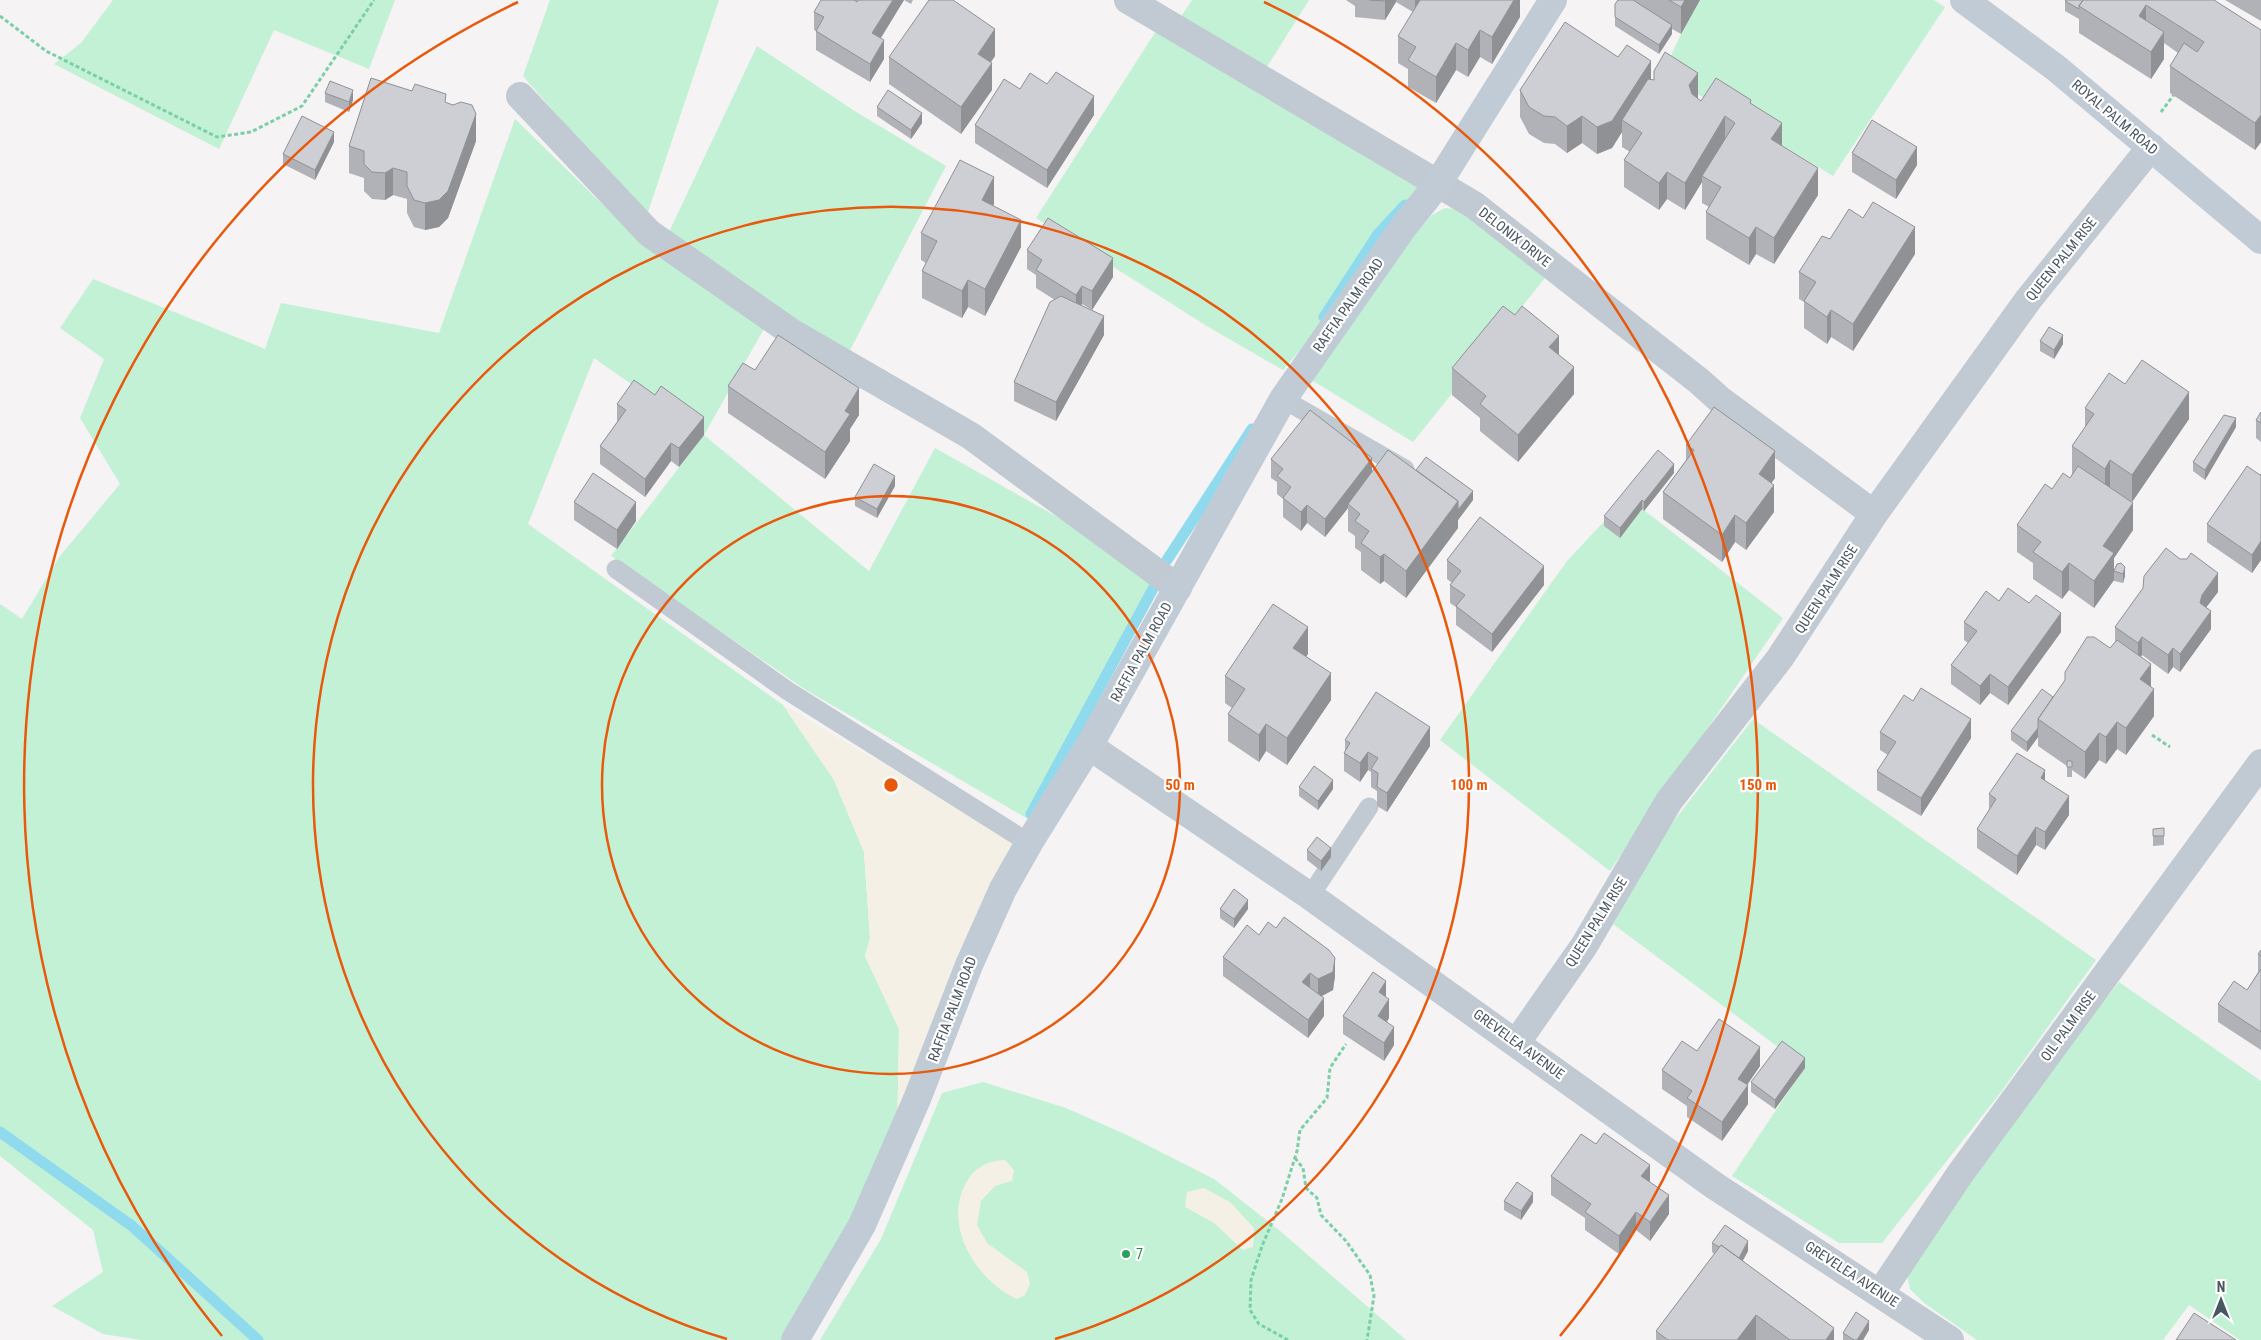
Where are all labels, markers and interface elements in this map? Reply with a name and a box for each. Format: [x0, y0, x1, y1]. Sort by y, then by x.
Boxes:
street label: ROYAL PALM ROAD [2069, 76, 2161, 158]
street label: DELONIX DRIVE [1476, 204, 1554, 270]
street label: QUEEN PALM RISE [2023, 214, 2100, 304]
street label: RAFFIA PALM ROAD [1310, 255, 1386, 355]
street label: QUEEN PALM RISE [1791, 542, 1861, 636]
street label: RAFFIA PALM ROAD [1107, 600, 1175, 704]
centre of rings [882, 776, 900, 794]
text: 50 m [1165, 776, 1195, 794]
text: 100 m [1450, 776, 1488, 794]
text: 150 m [1739, 776, 1777, 794]
street label: QUEEN PALM RISE [1562, 874, 1630, 970]
street label: RAFFIA PALM ROAD [925, 954, 979, 1064]
street label: OIL PALM RISE [2037, 988, 2099, 1064]
street label: GREVELEA AVENUE [1471, 1006, 1567, 1082]
street label: GREVELEA AVENUE [1802, 1238, 1902, 1310]
place label: 7 [1136, 1246, 1143, 1262]
marker: 7 [1120, 1248, 1132, 1260]
north arrow [2196, 1275, 2246, 1325]
text: N [2217, 1279, 2225, 1295]

